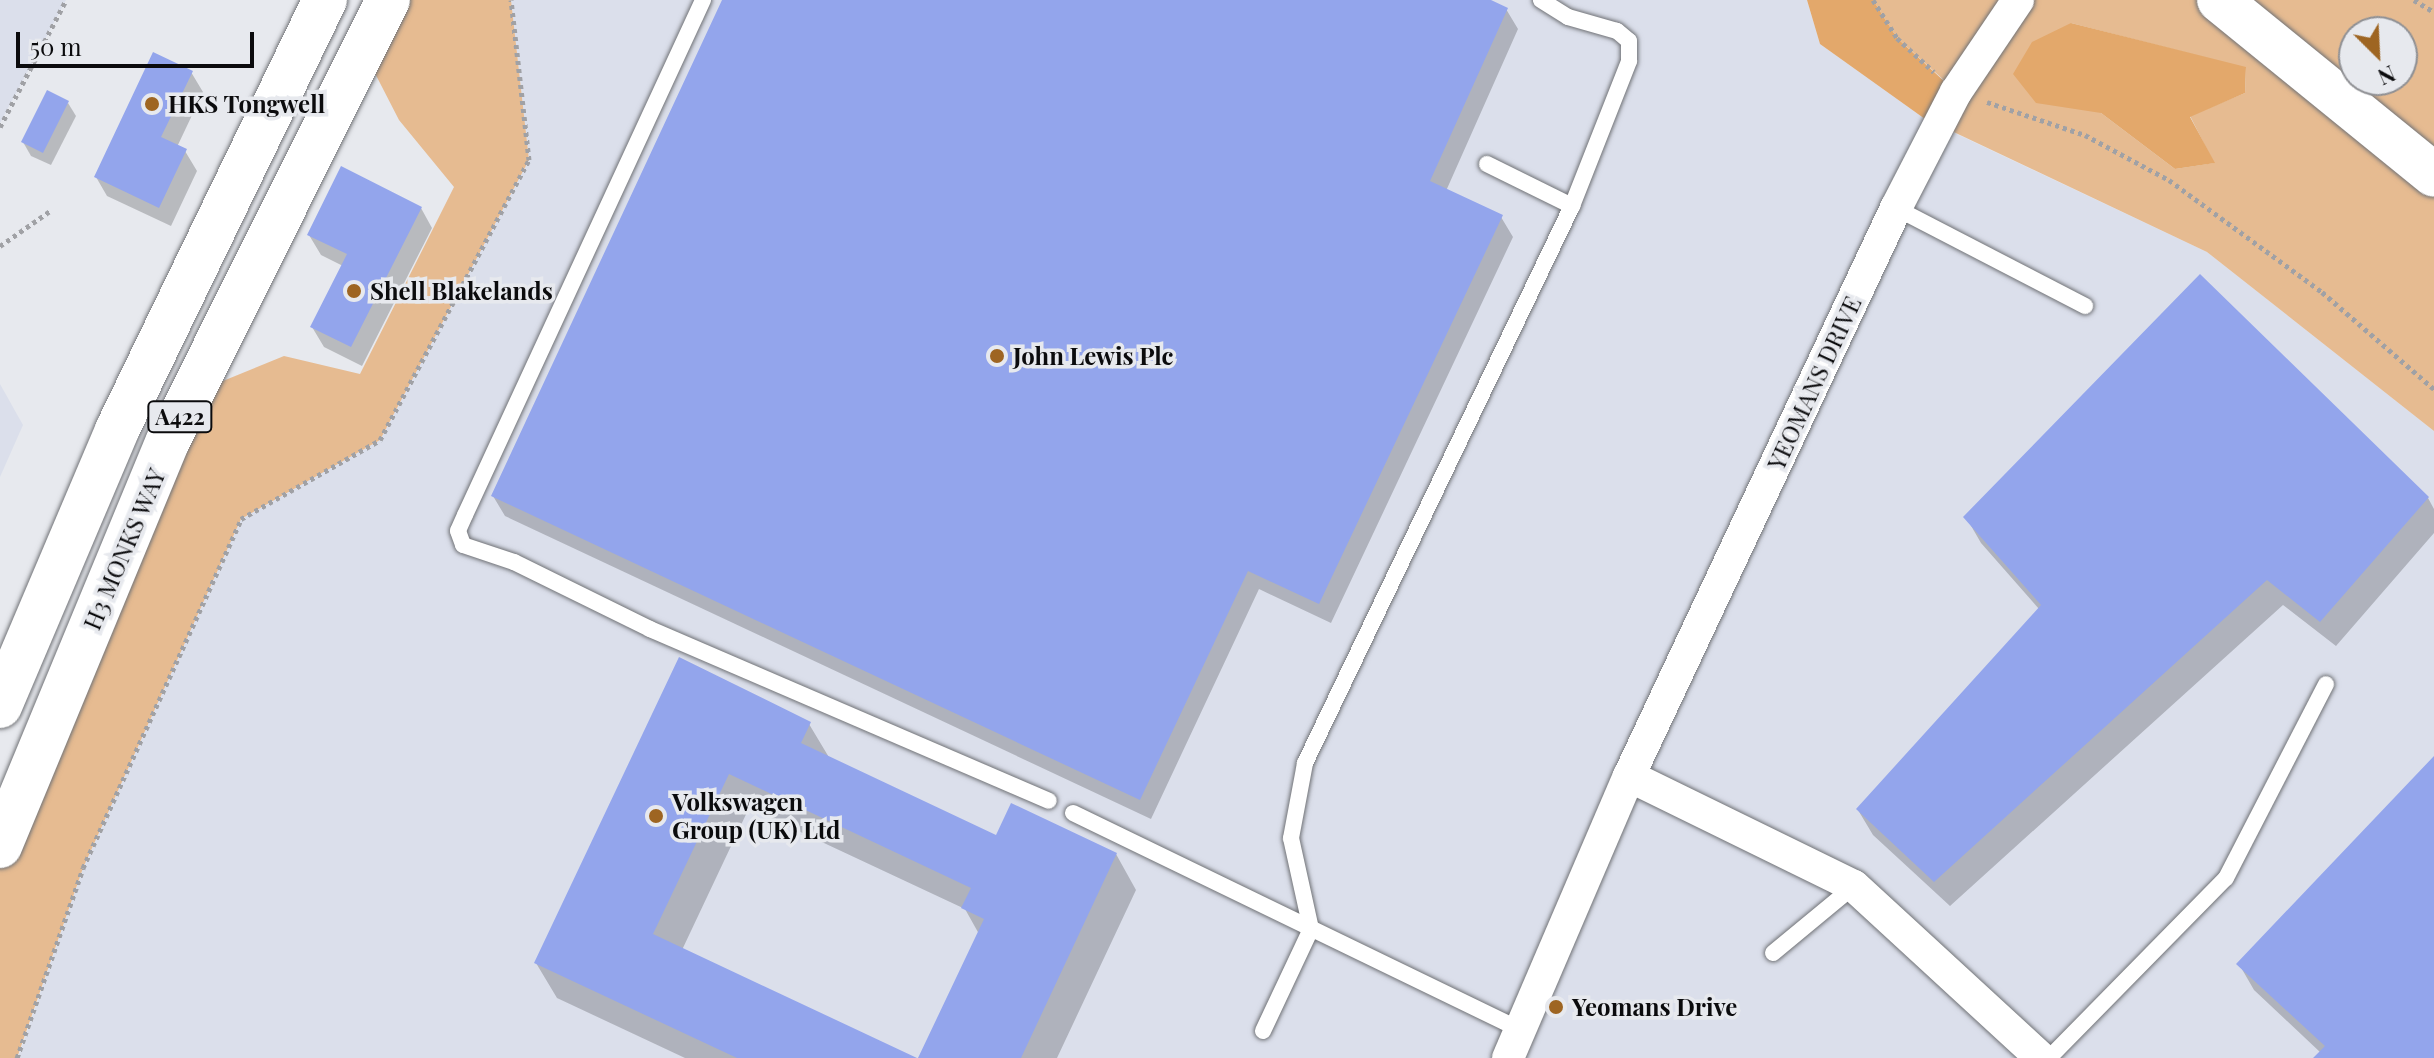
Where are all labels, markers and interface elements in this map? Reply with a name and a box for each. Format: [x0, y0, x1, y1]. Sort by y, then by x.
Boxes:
scale bar [20, 16, 258, 66]
north arrow [2338, 16, 2418, 96]
text: 50 m [30, 30, 82, 62]
text: N [2374, 59, 2400, 93]
place label: HKS Tongwell [168, 90, 326, 118]
marker: HKS Tongwell [143, 95, 161, 113]
place label: Shell Blakelands [370, 277, 553, 305]
marker: Shell Blakelands [345, 282, 363, 300]
street label: YEOMANS DRIVE [1761, 292, 1867, 474]
place label: John Lewis Plc [1013, 342, 1173, 370]
marker: John Lewis Plc [988, 347, 1006, 365]
road number: A422 [146, 399, 214, 435]
street label: H3 MONKS WAY [77, 464, 171, 634]
place label: Volkswagen Group (UK) Ltd [672, 788, 840, 844]
marker: Volkswagen Group (UK) Ltd [647, 807, 665, 825]
place label: Yeomans Drive [1572, 993, 1737, 1021]
marker: Yeomans Drive [1547, 998, 1565, 1016]

